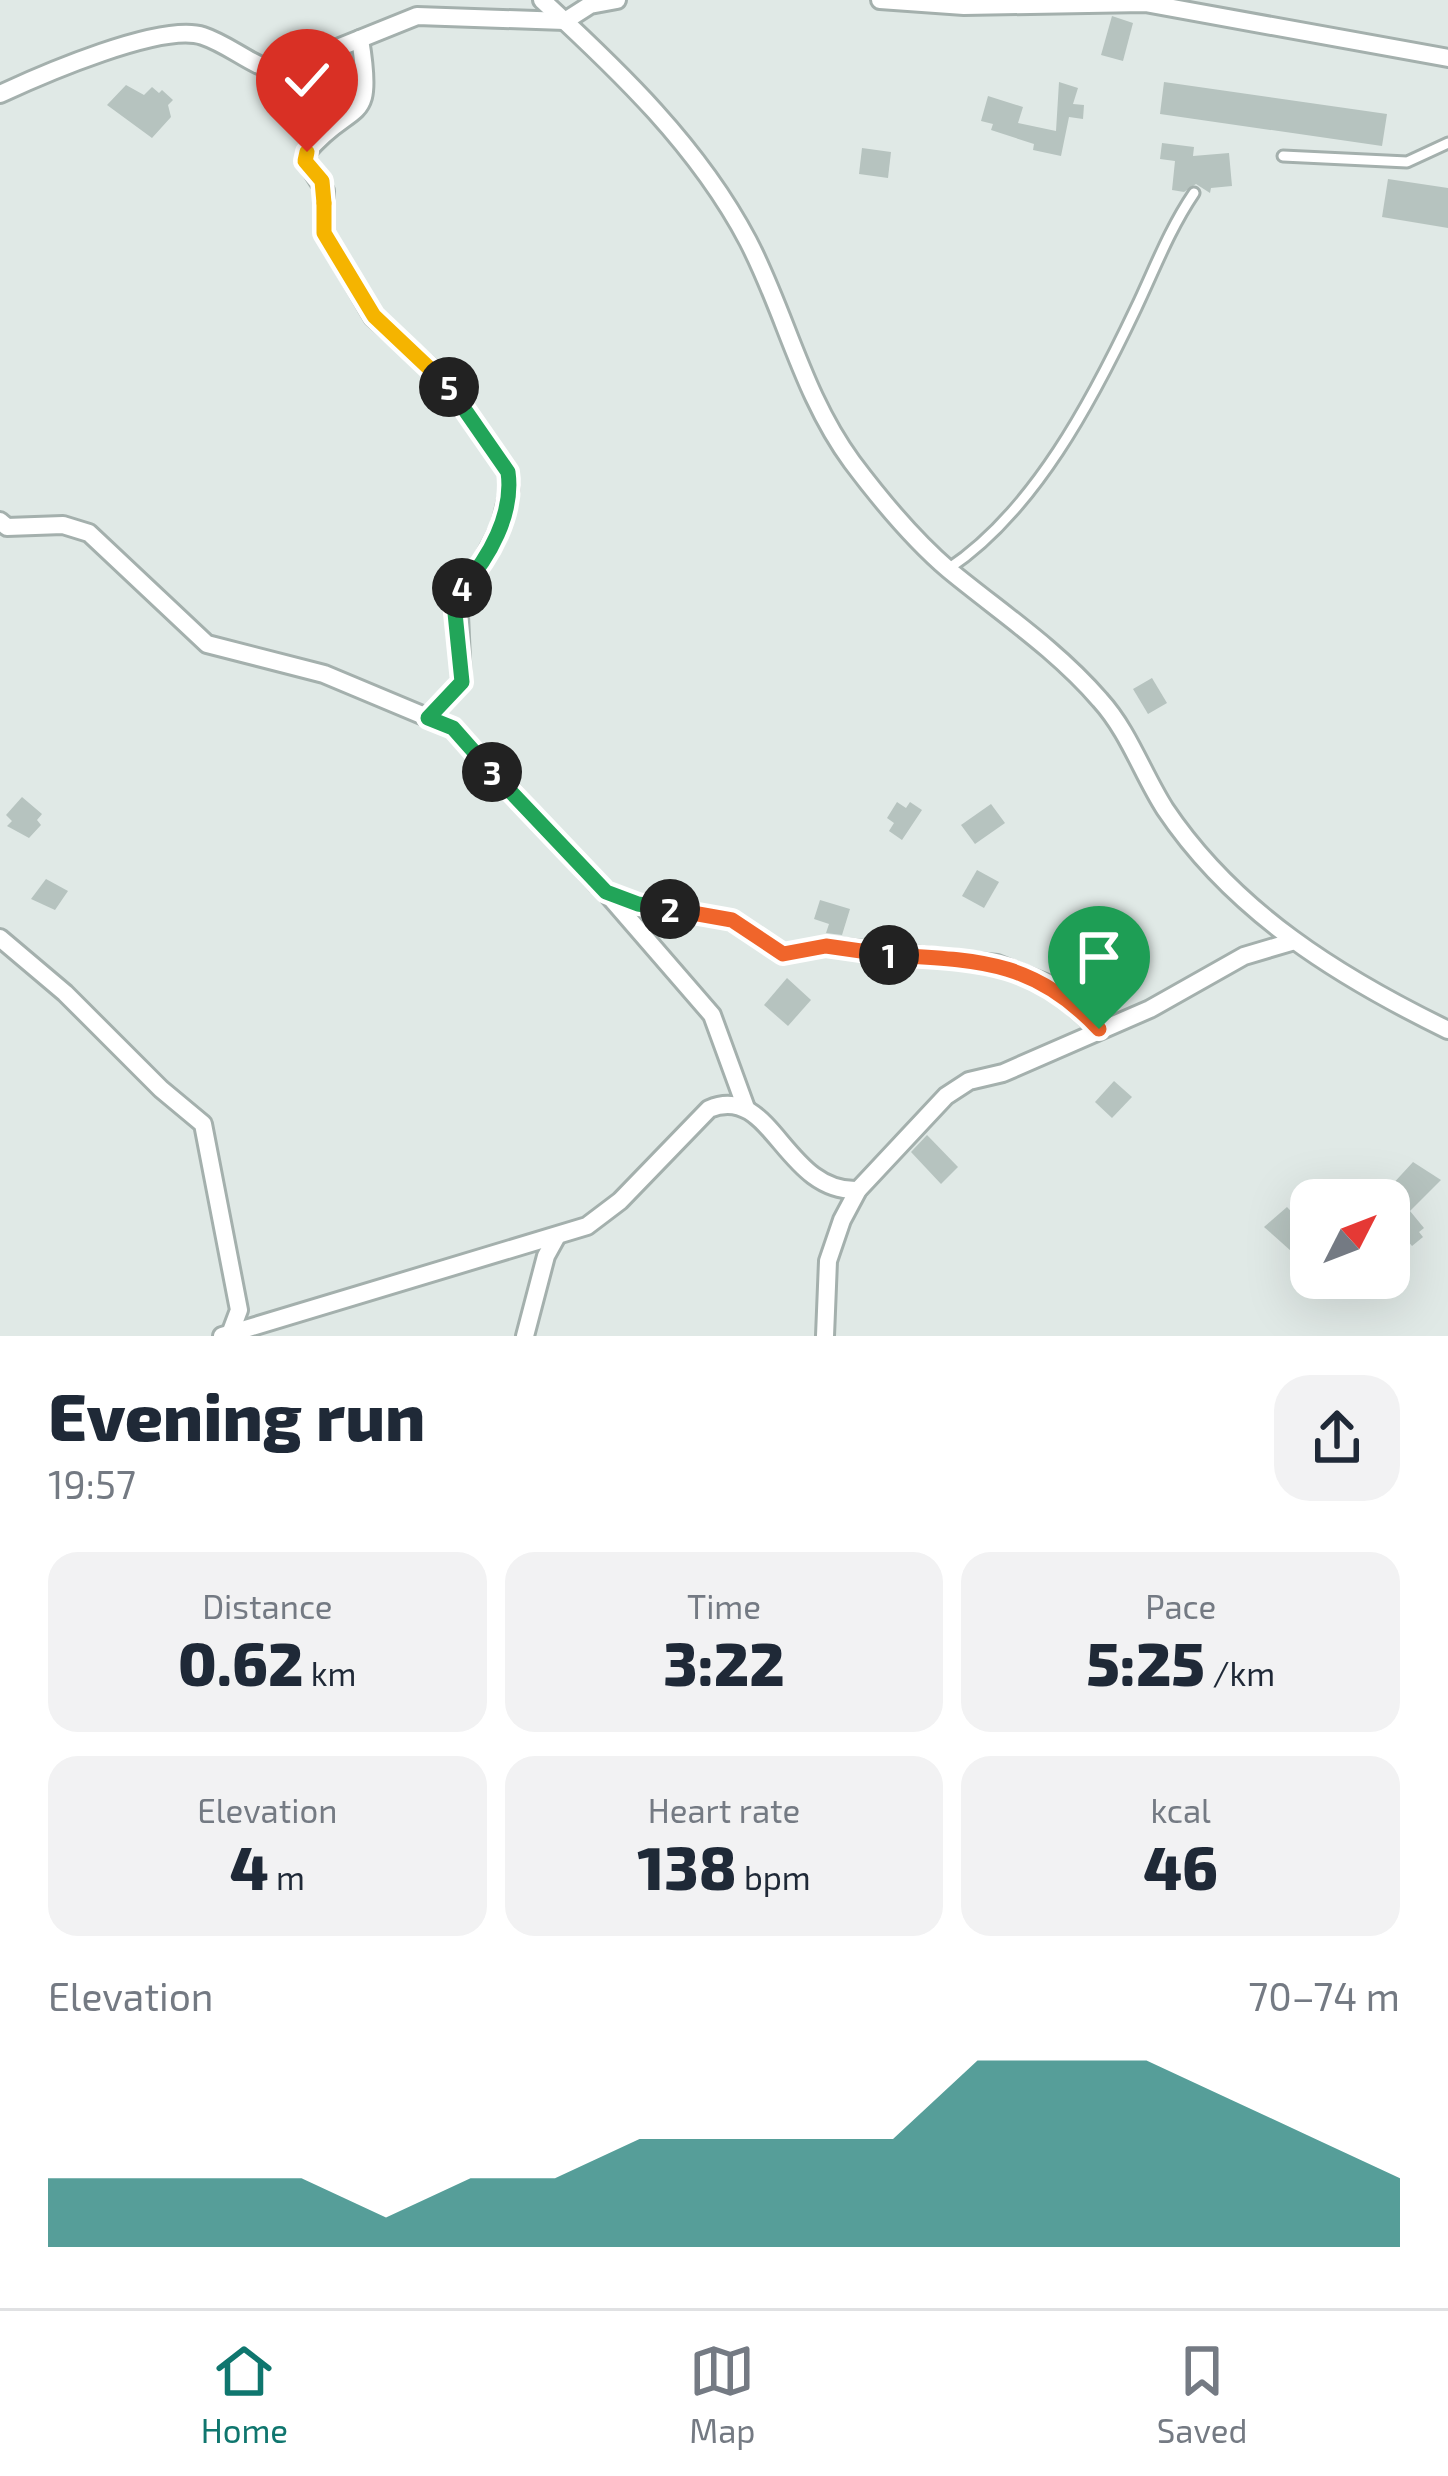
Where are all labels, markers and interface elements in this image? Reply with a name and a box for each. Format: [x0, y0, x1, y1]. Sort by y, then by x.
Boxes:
pin [256, 29, 358, 152]
icon: check [274, 47, 340, 113]
pin: 5 [419, 357, 479, 417]
text: 5 [440, 367, 458, 407]
pin: 4 [432, 558, 492, 618]
text: 4 [451, 568, 473, 608]
pin: 3 [462, 742, 522, 802]
text: 3 [483, 752, 501, 792]
pin: 2 [640, 879, 700, 939]
text: 2 [660, 889, 680, 929]
pin [1048, 906, 1150, 1029]
icon: arrive [1066, 924, 1132, 990]
pin: 1 [859, 925, 919, 985]
text: 1 [882, 935, 896, 975]
north arrow [1290, 1179, 1410, 1299]
map controls [1290, 1179, 1410, 1299]
text: Evening run [48, 1375, 425, 1454]
button: share [1274, 1375, 1400, 1501]
text: 19:57 [48, 1460, 136, 1507]
text: Distance [202, 1586, 332, 1626]
text: Time [687, 1586, 761, 1626]
text: Pace [1145, 1586, 1216, 1626]
text: 0.62 [178, 1626, 303, 1698]
text: 3:22 [663, 1626, 785, 1698]
text: 5:25 [1086, 1626, 1205, 1698]
text: km [303, 1653, 357, 1693]
text: /km [1205, 1653, 1275, 1693]
text: Elevation [197, 1790, 337, 1830]
text: Heart rate [648, 1790, 800, 1830]
text: kcal [1150, 1790, 1211, 1830]
text: 4 [230, 1830, 269, 1902]
text: 138 [637, 1830, 737, 1902]
text: 46 [1143, 1830, 1218, 1902]
text: m [269, 1857, 305, 1897]
text: bpm [737, 1857, 811, 1897]
text: Elevation [48, 1972, 213, 2019]
text: 70–74 m [1248, 1972, 1400, 2019]
tab: Home [201, 2338, 288, 2450]
tab: Map [689, 2338, 756, 2450]
tab: Saved [1157, 2338, 1247, 2450]

